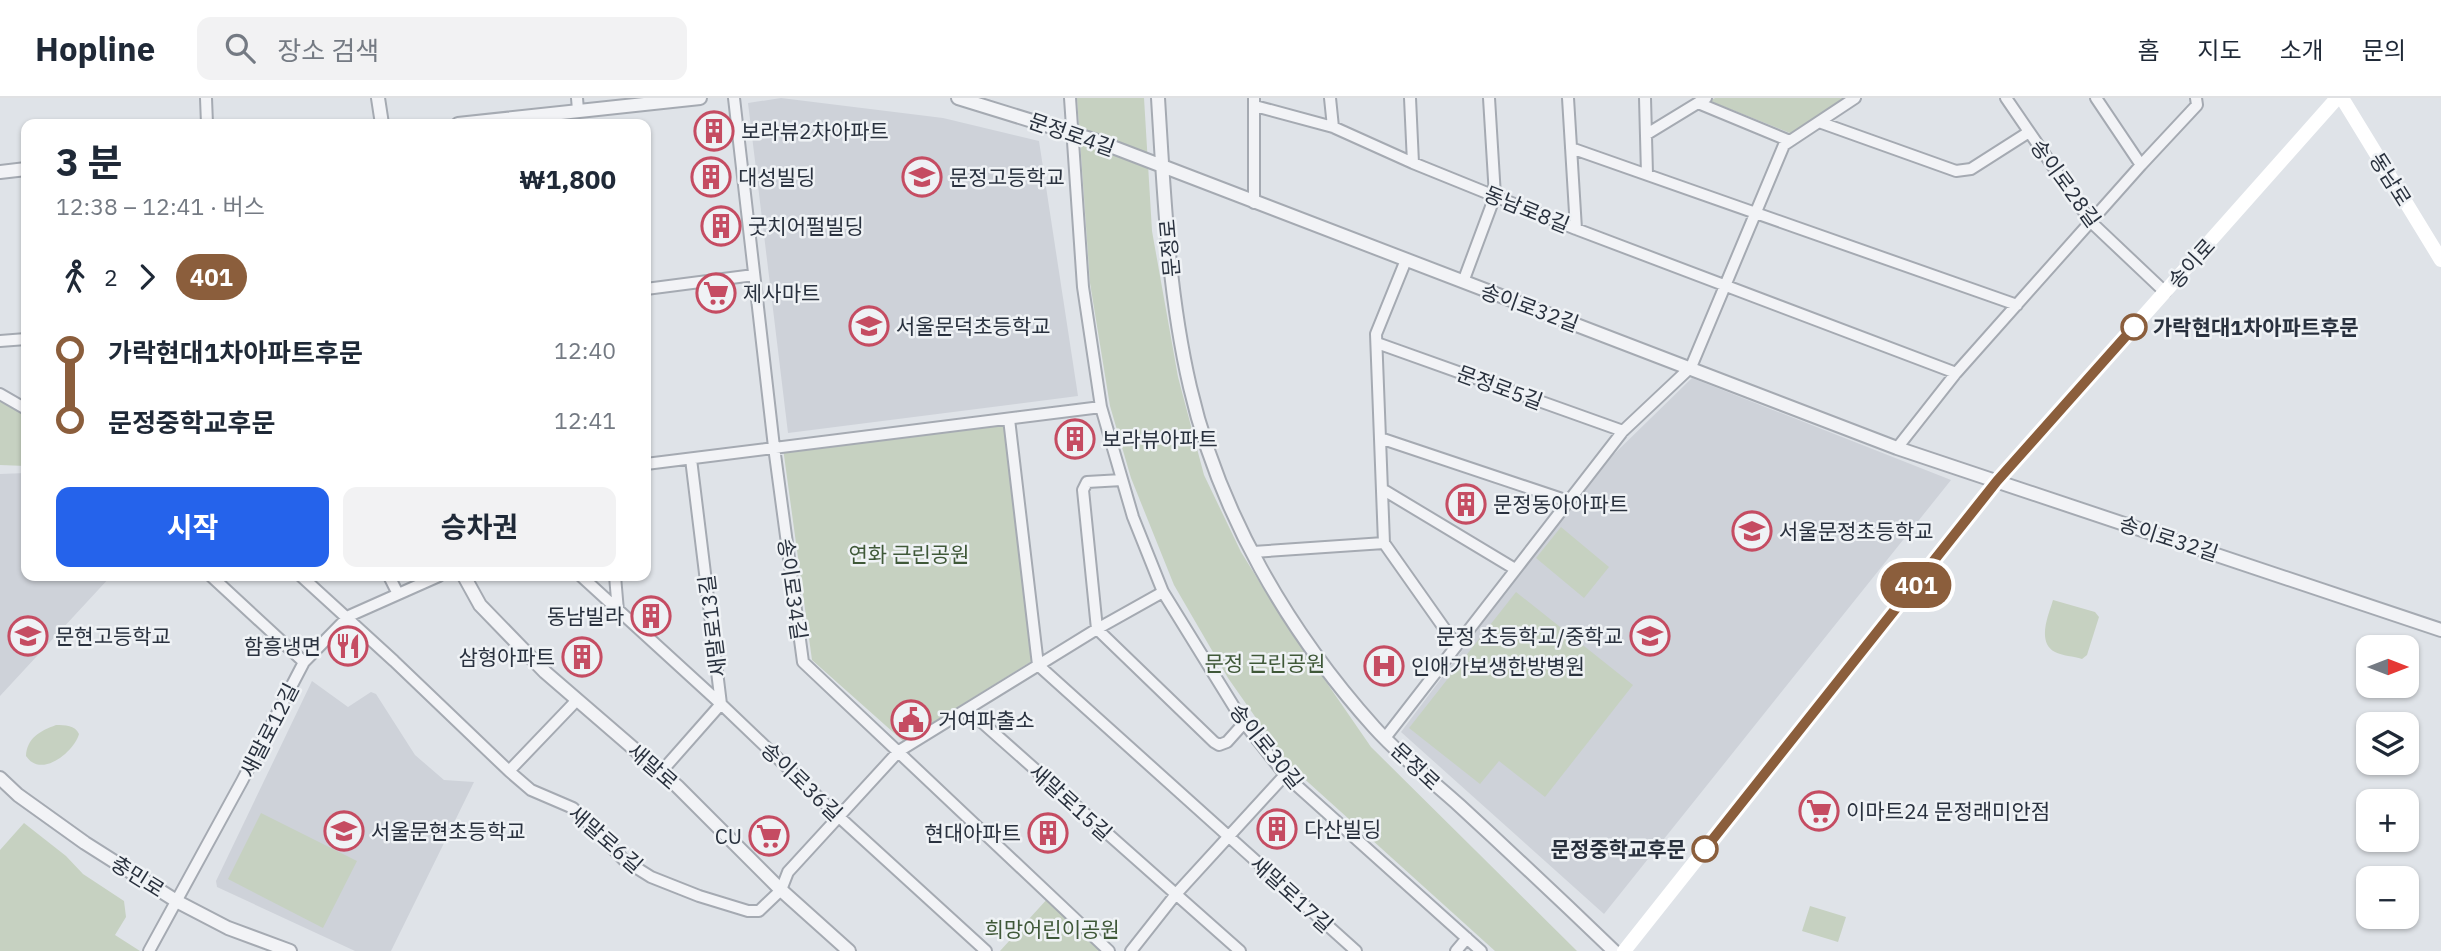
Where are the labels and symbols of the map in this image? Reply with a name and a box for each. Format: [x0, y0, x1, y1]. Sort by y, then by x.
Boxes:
street label: 문정로4길 [1025, 106, 1119, 162]
building icon: 보라뷰2차아파트 [693, 110, 735, 152]
place label: 보라뷰2차아파트 [741, 117, 889, 145]
street label: 송이로28길 [2025, 133, 2107, 233]
street label: 동남로 [2364, 147, 2418, 211]
building icon: 대성빌딩 [690, 156, 732, 198]
school or university icon: 문정고등학교 [901, 156, 943, 198]
place label: 대성빌딩 [738, 163, 815, 191]
place label: 문정고등학교 [949, 163, 1065, 191]
street label: 동남로8길 [1480, 179, 1574, 239]
building icon: 굿치어펄빌딩 [700, 205, 742, 247]
place label: 굿치어펄빌딩 [748, 212, 864, 240]
street label: 문정로 [1153, 218, 1185, 278]
street label: 송이로 [2161, 232, 2221, 294]
supermarket icon: 제사마트 [695, 272, 737, 314]
street label: 송이로32길 [1477, 276, 1583, 338]
place label: 제사마트 [743, 279, 820, 307]
school or university icon: 서울문덕초등학교 [848, 305, 890, 347]
place label: 서울문덕초등학교 [896, 312, 1051, 340]
place label: 가락현대1차아파트후문 [2153, 313, 2359, 341]
marker: 가락현대1차아파트후문 [2121, 314, 2147, 340]
street label: 문정로5길 [1453, 358, 1547, 416]
building icon: 보라뷰아파트 [1054, 418, 1096, 460]
place label: 보라뷰아파트 [1102, 425, 1218, 453]
building icon: 문정동아아파트 [1445, 483, 1487, 525]
place label: 문정동아아파트 [1493, 490, 1628, 518]
street label: 송이로32길 [2116, 509, 2222, 567]
school or university icon: 서울문정초등학교 [1731, 510, 1773, 552]
place label: 서울문정초등학교 [1779, 517, 1934, 545]
street label: 송이로34길 [772, 536, 814, 642]
park label: 연화 근린공원 [849, 540, 969, 568]
line badge: 401 [1876, 562, 1956, 608]
street label: 새말로13길 [692, 573, 732, 679]
building icon: 동남빌라 [630, 595, 672, 637]
place label: 동남빌라 [547, 602, 624, 630]
school or university icon: 문현고등학교 [7, 615, 49, 657]
school or university icon: 문정 초등학교/중학교 [1629, 615, 1671, 657]
place label: 문현고등학교 [55, 622, 171, 650]
place label: 문정 초등학교/중학교 [1436, 622, 1623, 650]
restaurant icon: 함흥냉면 [327, 625, 369, 667]
place label: 함흥냉면 [244, 632, 321, 660]
north arrow [2356, 635, 2418, 698]
building icon: 삼형아파트 [561, 636, 603, 678]
place label: 삼형아파트 [458, 643, 555, 671]
hospital icon: 인애가보생한방병원 [1363, 645, 1405, 687]
park label: 문정 근린공원 [1205, 649, 1325, 677]
place label: 인애가보생한방병원 [1411, 652, 1585, 680]
street label: 새말로12길 [233, 678, 305, 782]
street label: 송이로30길 [1224, 697, 1310, 795]
public building icon: 거여파출소 [890, 699, 932, 741]
place label: 거여파출소 [938, 706, 1035, 734]
street label: 송이로36길 [755, 735, 849, 827]
street label: 새말로 [622, 736, 684, 796]
street label: 문정로 [1385, 736, 1447, 796]
street label: 새말로15길 [1024, 757, 1118, 847]
supermarket icon: 이마트24 문정래미안점 [1798, 790, 1840, 832]
place label: 이마트24 문정래미안점 [1846, 797, 2050, 825]
street label: 새말로6길 [563, 799, 649, 879]
building icon: 다산빌딩 [1256, 808, 1298, 850]
school or university icon: 서울문현초등학교 [323, 810, 365, 852]
building icon: 현대아파트 [1027, 812, 1069, 854]
supermarket icon: CU [748, 815, 790, 857]
place label: 다산빌딩 [1304, 815, 1381, 843]
place label: 서울문현초등학교 [371, 817, 526, 845]
place label: 현대아파트 [924, 819, 1021, 847]
place label: CU [715, 822, 742, 850]
place label: 문정중학교후문 [1551, 835, 1686, 863]
marker: 문정중학교후문 [1692, 836, 1718, 862]
street label: 충민로 [106, 849, 170, 903]
street label: 새말로17길 [1245, 849, 1339, 939]
park label: 희망어린이공원 [984, 915, 1120, 943]

